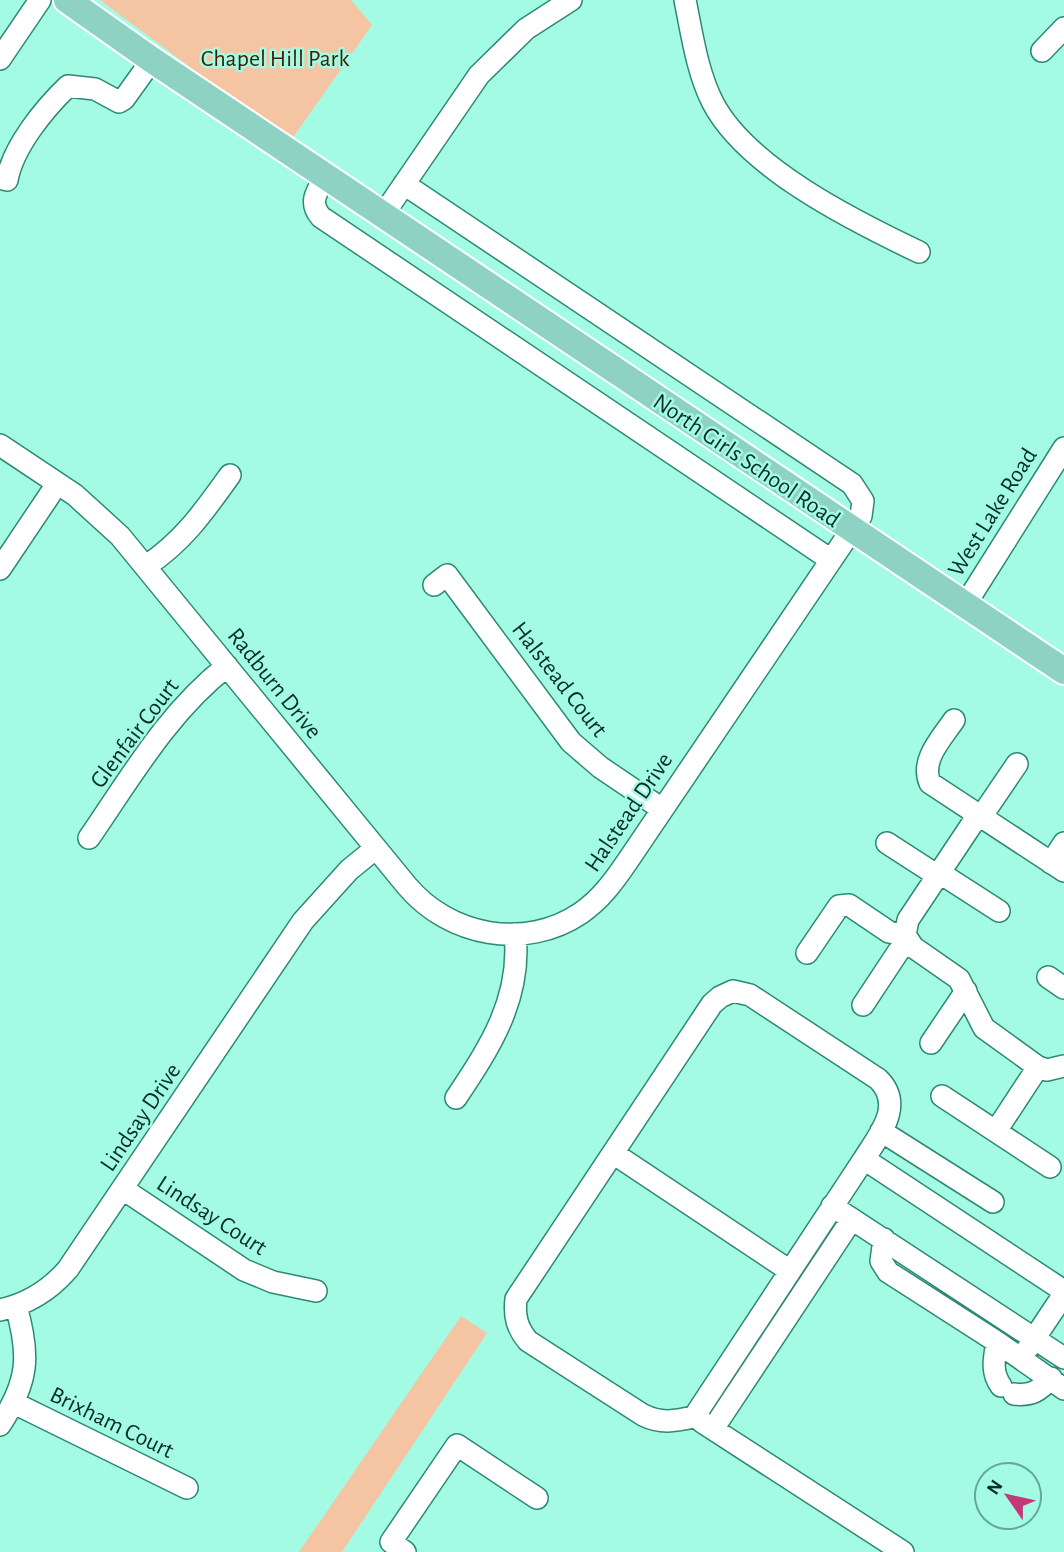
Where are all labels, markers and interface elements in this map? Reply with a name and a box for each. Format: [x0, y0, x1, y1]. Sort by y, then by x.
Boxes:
park label: Chapel Hill Park [201, 47, 349, 71]
street label: North Girls School Road [649, 389, 844, 532]
street label: West Lake Road [944, 444, 1042, 581]
street label: Halstead Court [507, 618, 612, 742]
street label: Radburn Drive [223, 624, 326, 744]
street label: Glenfair Court [86, 674, 184, 793]
street label: Halstead Drive [580, 749, 677, 876]
street label: Lindsay Drive [96, 1059, 186, 1176]
street label: Lindsay Court [152, 1172, 271, 1260]
street label: Brixham Court [46, 1383, 177, 1463]
north arrow [973, 1461, 1043, 1531]
text: N [984, 1477, 1007, 1498]

